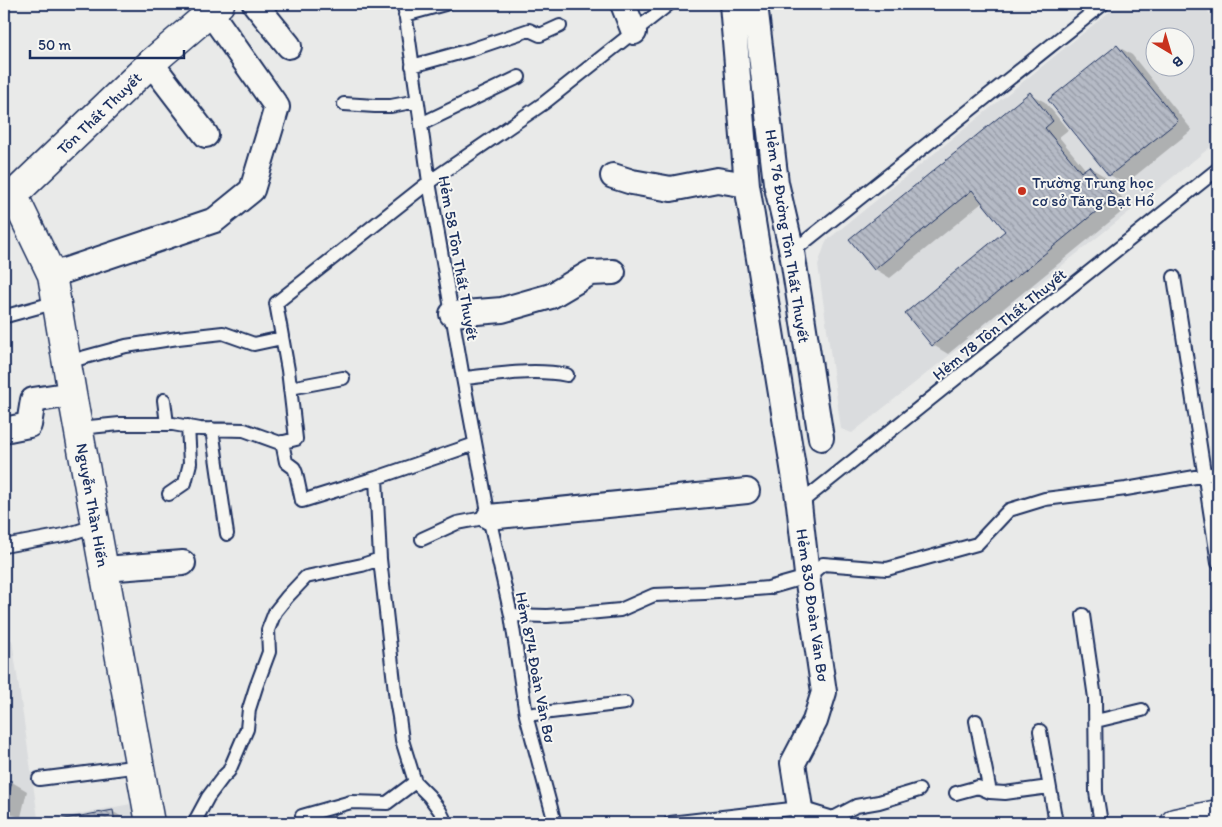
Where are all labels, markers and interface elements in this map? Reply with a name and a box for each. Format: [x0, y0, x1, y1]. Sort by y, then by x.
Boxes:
scale bar [30, 28, 184, 60]
north arrow [1144, 28, 1194, 78]
text: 50 m [38, 36, 71, 54]
text: B [1169, 52, 1186, 71]
street label: Tôn Thất Thuyết [53, 68, 146, 159]
street label: Hẻm 76 Đường Tôn Thất Thuyết [761, 128, 814, 344]
place label: Trường Trung học cơ sở Tăng Bạt Hổ [1032, 173, 1154, 210]
street label: Hẻm 58 Tôn Thất Thuyết [435, 174, 482, 342]
marker: Trường Trung học cơ sở Tăng Bạt Hổ [1016, 185, 1028, 197]
street label: Hẻm 78 Tôn Thất Thuyết [929, 265, 1070, 384]
street label: Nguyễn Thần Hiến [72, 442, 113, 569]
street label: Hẻm 830 Đoàn Văn Bơ [792, 527, 833, 684]
street label: Hẻm 874 Đoàn Văn Bơ [512, 590, 560, 745]

